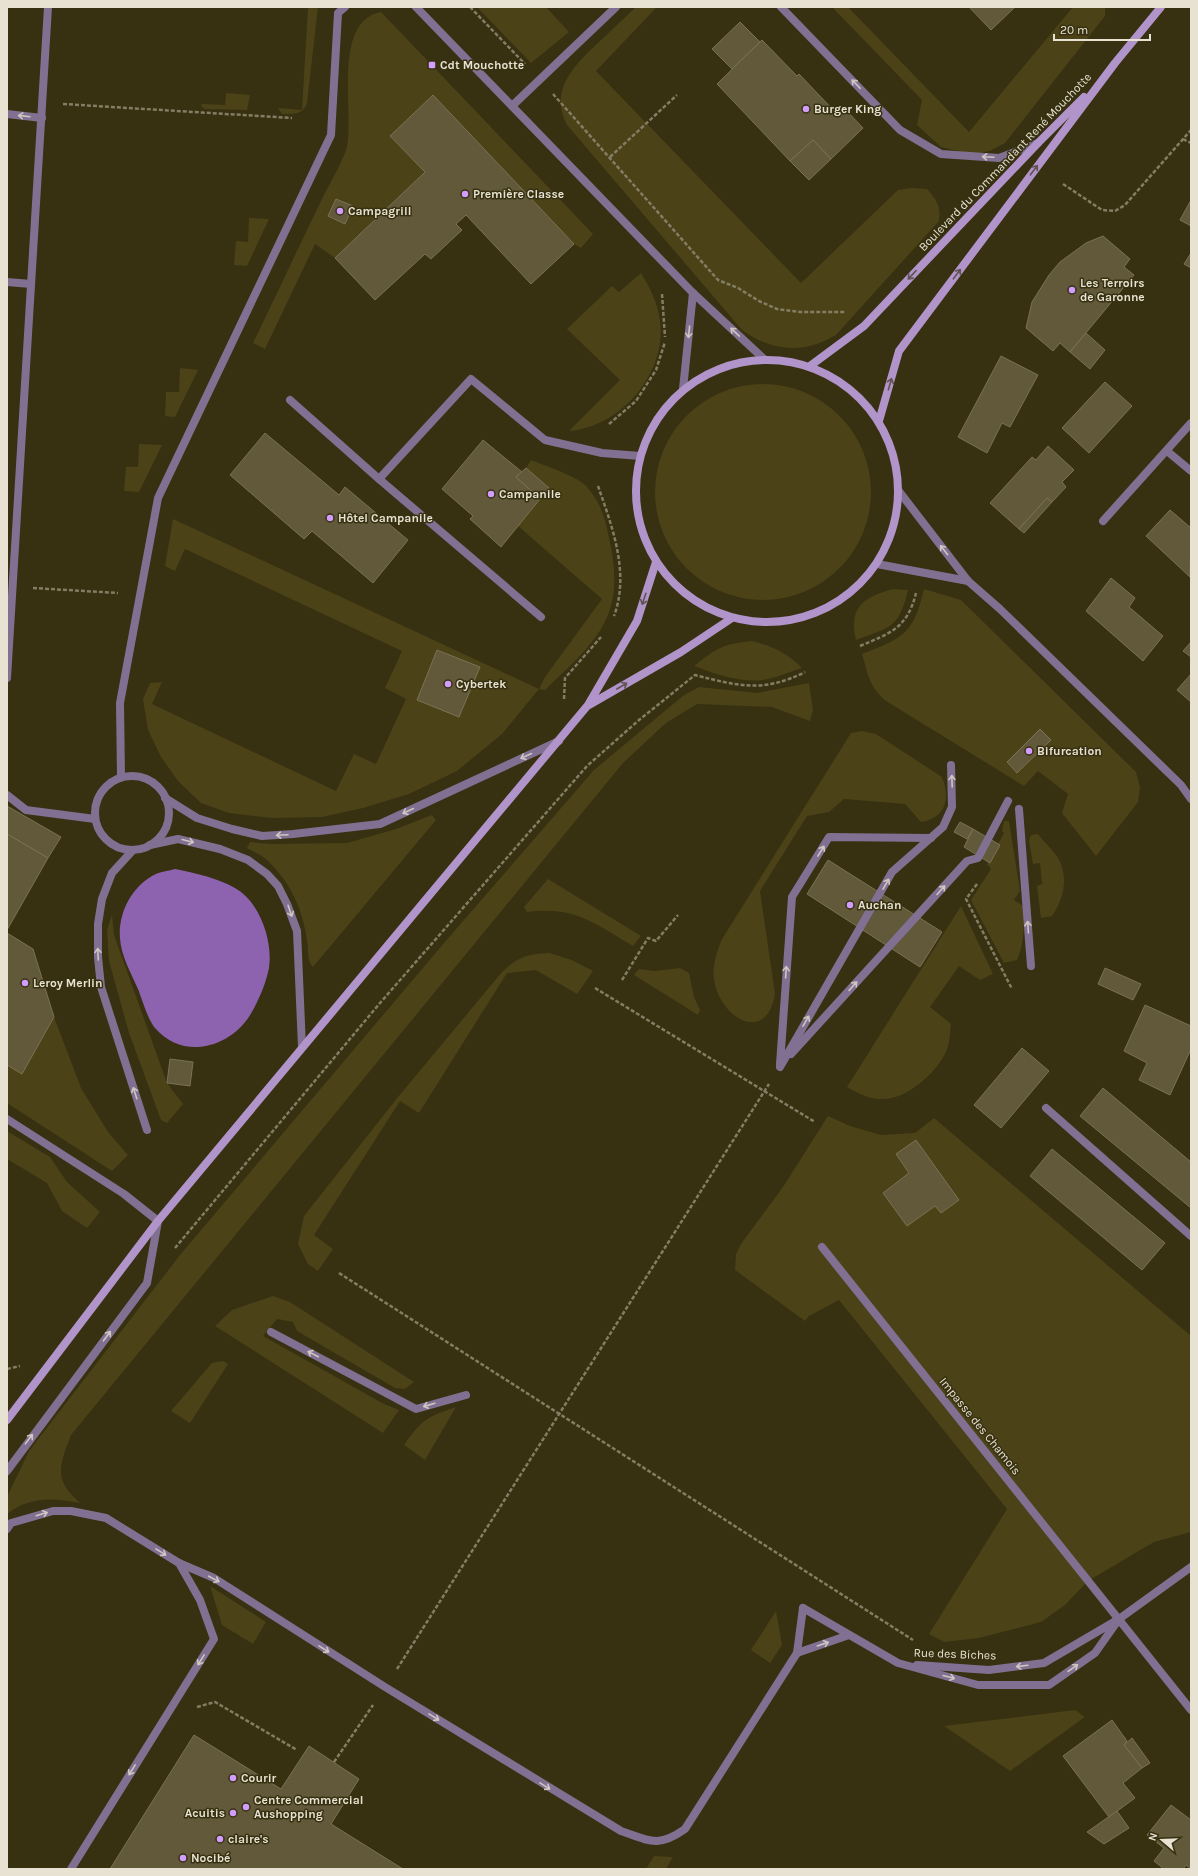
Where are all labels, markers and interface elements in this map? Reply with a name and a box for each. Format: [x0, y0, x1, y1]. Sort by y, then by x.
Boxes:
scale bar [1054, 16, 1150, 42]
text: 20 m [1060, 23, 1088, 37]
place label: Cdt Mouchotte [440, 58, 524, 72]
marker: Cdt Mouchotte [427, 60, 437, 70]
street label: Boulevard du Commandant René Mouchotte [916, 70, 1094, 254]
one-way arrow [851, 79, 860, 89]
place label: Burger King [814, 102, 881, 116]
marker: Burger King [801, 104, 811, 114]
one-way arrow [18, 112, 31, 120]
one-way arrow [982, 153, 995, 160]
one-way arrow [1030, 165, 1039, 176]
place label: Première Classe [473, 187, 564, 201]
marker: Première Classe [460, 189, 470, 199]
place label: Campagrill [348, 204, 411, 218]
marker: Campagrill [335, 206, 345, 216]
one-way arrow [953, 269, 961, 280]
one-way arrow [908, 270, 917, 280]
place label: Les Terroirs de Garonne [1080, 276, 1145, 304]
marker: Les Terroirs de Garonne [1067, 285, 1077, 295]
one-way arrow [685, 325, 693, 338]
one-way arrow [730, 327, 740, 337]
one-way arrow [887, 378, 894, 391]
place label: Campanile [499, 487, 561, 501]
marker: Campanile [486, 489, 496, 499]
place label: Hôtel Campanile [338, 511, 433, 525]
marker: Hôtel Campanile [325, 513, 335, 523]
one-way arrow [940, 544, 949, 555]
one-way arrow [640, 592, 647, 605]
place label: Cybertek [456, 677, 506, 691]
marker: Cybertek [443, 679, 453, 689]
one-way arrow [616, 681, 628, 689]
place label: Bifurcation [1037, 744, 1102, 758]
marker: Bifurcation [1024, 746, 1034, 756]
one-way arrow [520, 753, 532, 760]
one-way arrow [948, 775, 955, 788]
one-way arrow [403, 808, 415, 815]
one-way arrow [276, 831, 289, 838]
one-way arrow [182, 838, 195, 846]
one-way arrow [817, 845, 825, 856]
one-way arrow [882, 878, 890, 890]
one-way arrow [936, 885, 945, 895]
place label: Auchan [858, 898, 901, 912]
marker: Auchan [845, 900, 855, 910]
one-way arrow [286, 905, 294, 917]
one-way arrow [1024, 921, 1031, 934]
one-way arrow [95, 948, 102, 961]
one-way arrow [783, 966, 790, 979]
place label: Leroy Merlin [33, 976, 103, 990]
marker: Leroy Merlin [20, 978, 30, 988]
one-way arrow [848, 981, 858, 991]
one-way arrow [803, 1015, 811, 1027]
one-way arrow [131, 1087, 138, 1100]
one-way arrow [103, 1330, 112, 1341]
one-way arrow [307, 1350, 319, 1358]
street label: Impasse des Chamois [936, 1375, 1024, 1477]
one-way arrow [423, 1402, 436, 1409]
one-way arrow [25, 1434, 34, 1445]
one-way arrow [35, 1510, 48, 1517]
one-way arrow [155, 1548, 166, 1556]
one-way arrow [208, 1576, 220, 1584]
one-way arrow [816, 1640, 829, 1647]
one-way arrow [318, 1645, 330, 1653]
street label: Rue des Biches [913, 1646, 997, 1662]
one-way arrow [197, 1654, 205, 1665]
one-way arrow [1016, 1662, 1029, 1670]
one-way arrow [1067, 1664, 1078, 1672]
one-way arrow [942, 1674, 955, 1681]
one-way arrow [428, 1714, 440, 1722]
one-way arrow [128, 1764, 136, 1775]
place label: Courir [241, 1771, 277, 1785]
marker: Courir [228, 1773, 238, 1783]
one-way arrow [539, 1782, 551, 1790]
place label: Centre Commercial Aushopping [254, 1793, 363, 1821]
marker: Centre Commercial Aushopping [241, 1802, 251, 1812]
place label: Acuitis [185, 1806, 225, 1820]
marker: Acuitis [228, 1808, 238, 1818]
north arrow [1142, 1820, 1182, 1860]
text: N [1146, 1831, 1160, 1843]
place label: claire's [228, 1832, 269, 1846]
marker: claire's [215, 1834, 225, 1844]
place label: Nocibé [191, 1851, 230, 1865]
marker: Nocibé [178, 1853, 188, 1863]

